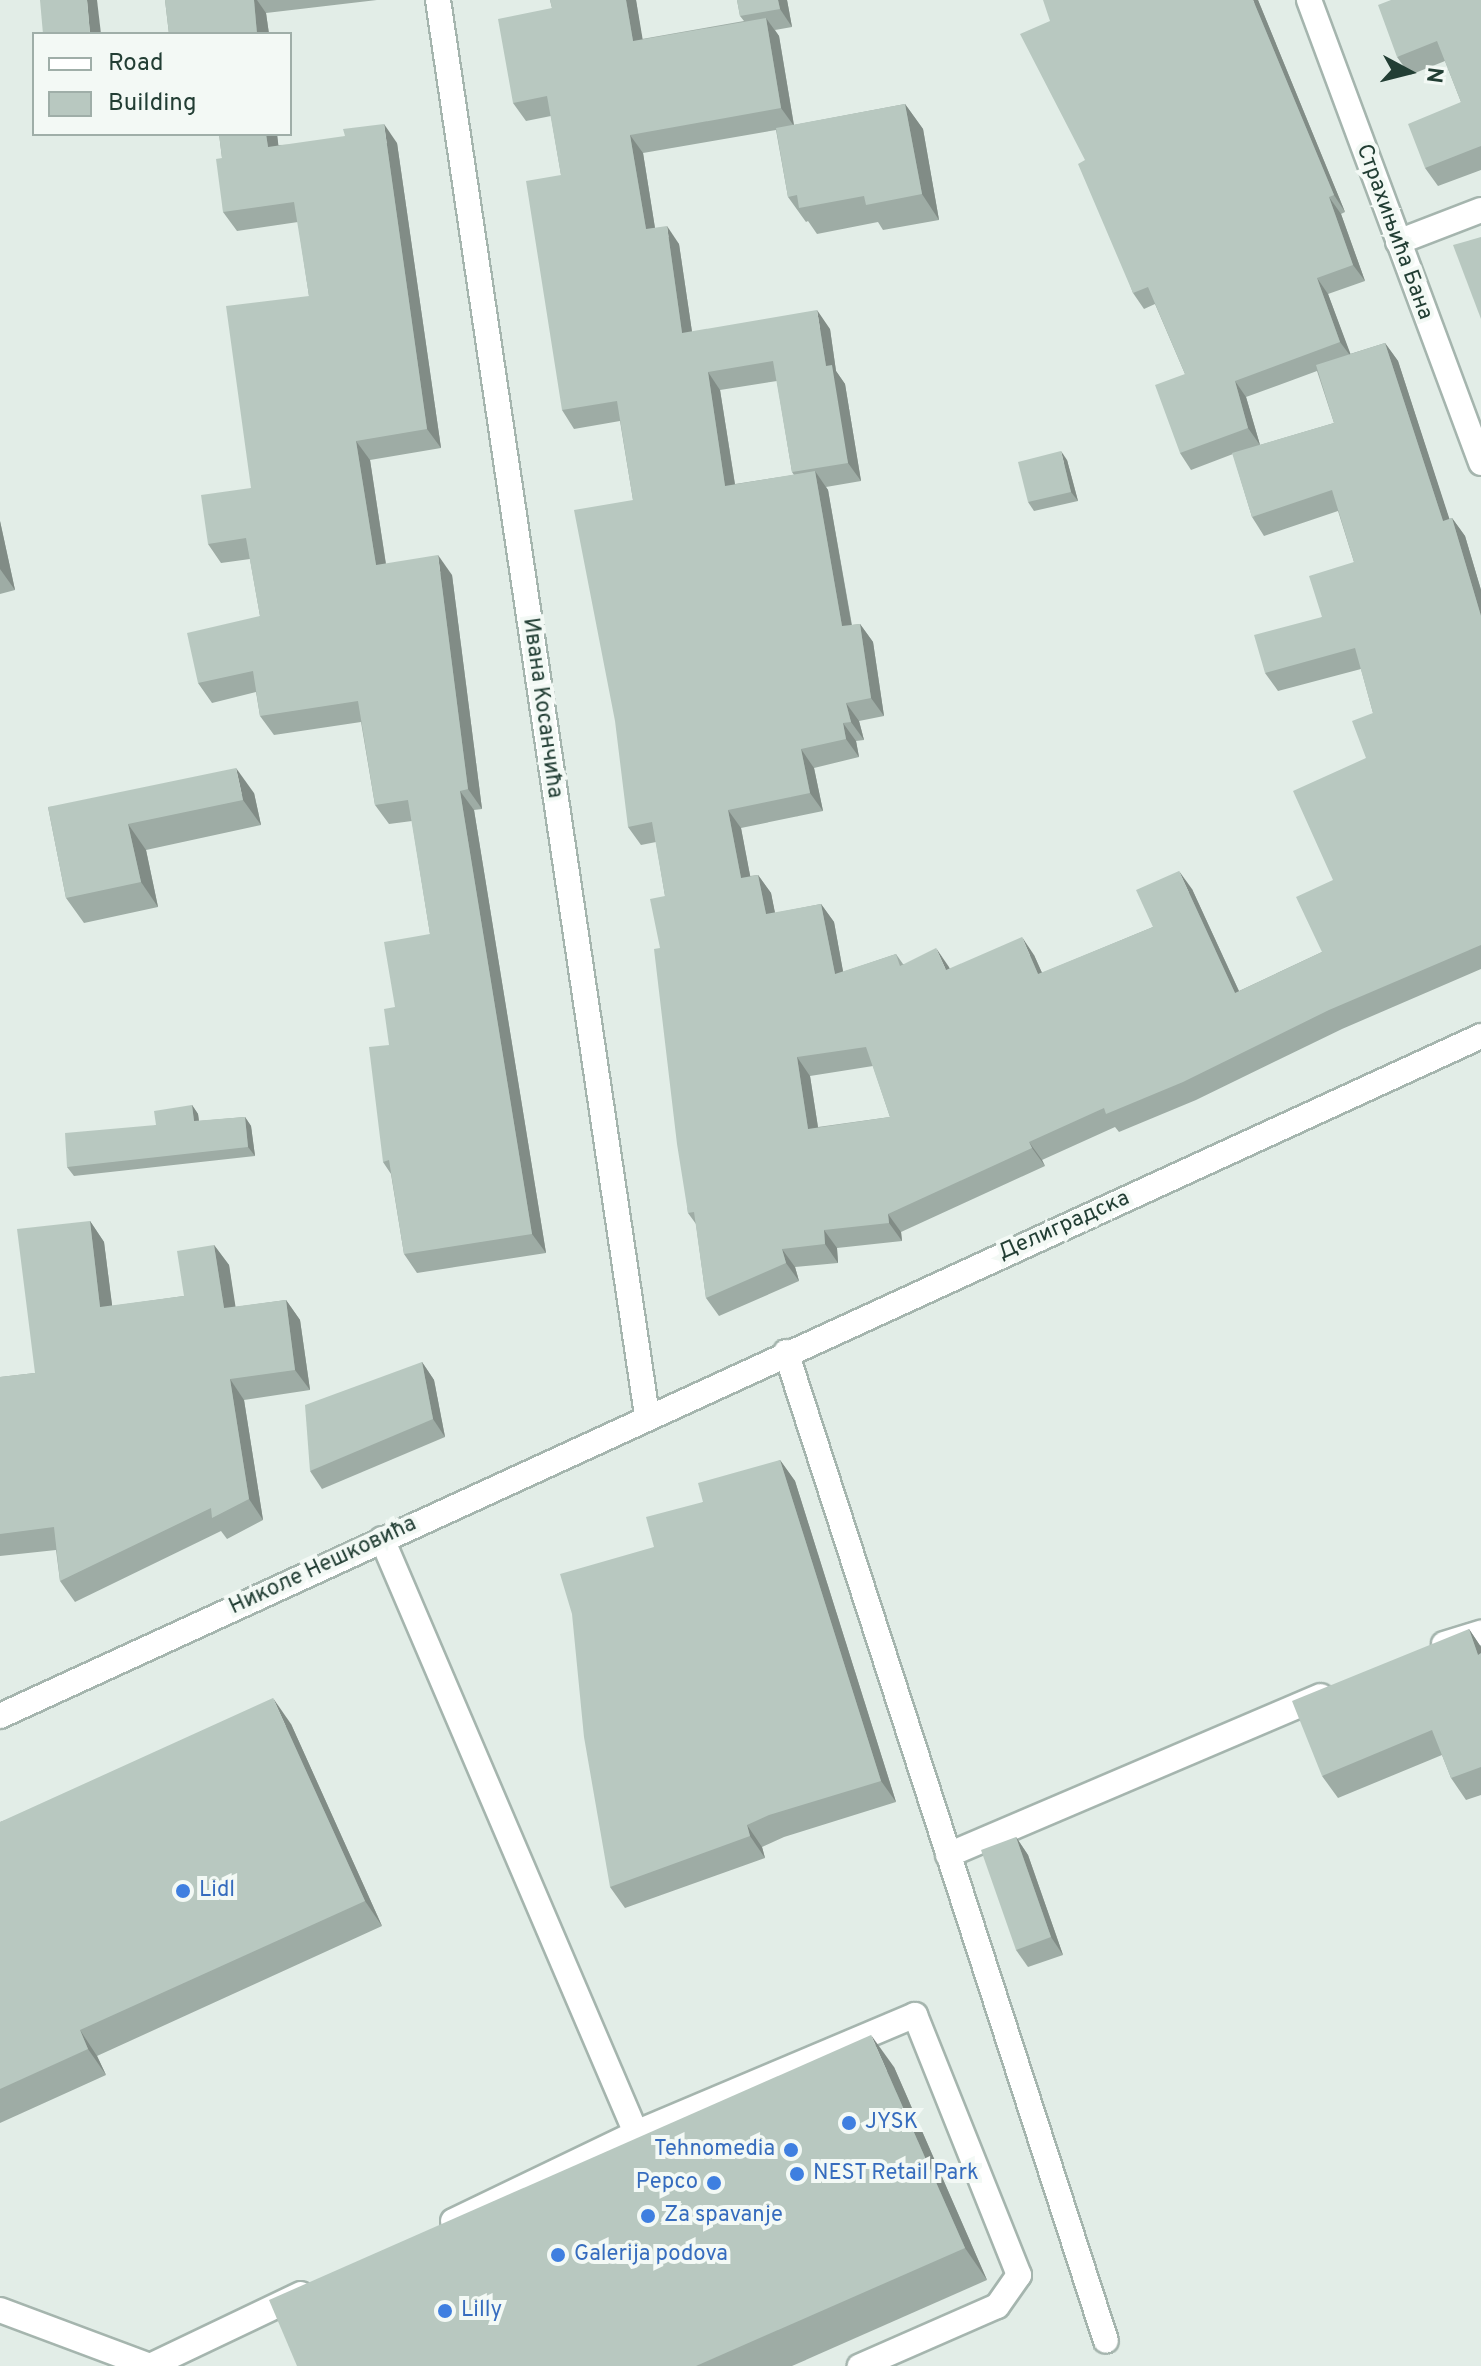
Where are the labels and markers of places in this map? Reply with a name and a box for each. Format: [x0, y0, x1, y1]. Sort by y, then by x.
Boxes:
place label: Lidl [199, 1878, 235, 1904]
marker: Lidl [174, 1882, 192, 1900]
place label: JYSK [865, 2110, 918, 2136]
marker: JYSK [840, 2114, 858, 2132]
place label: Tehnomedia [654, 2137, 775, 2163]
marker: Tehnomedia [782, 2141, 800, 2159]
place label: NEST Retail Park [813, 2161, 979, 2187]
marker: NEST Retail Park [788, 2165, 806, 2183]
place label: Pepco [636, 2170, 698, 2196]
marker: Pepco [705, 2174, 723, 2192]
place label: Za spavanje [664, 2203, 783, 2229]
marker: Za spavanje [639, 2207, 657, 2225]
place label: Galerija podova [574, 2242, 728, 2268]
marker: Galerija podova [549, 2246, 567, 2264]
place label: Lilly [461, 2298, 502, 2324]
marker: Lilly [436, 2302, 454, 2320]

